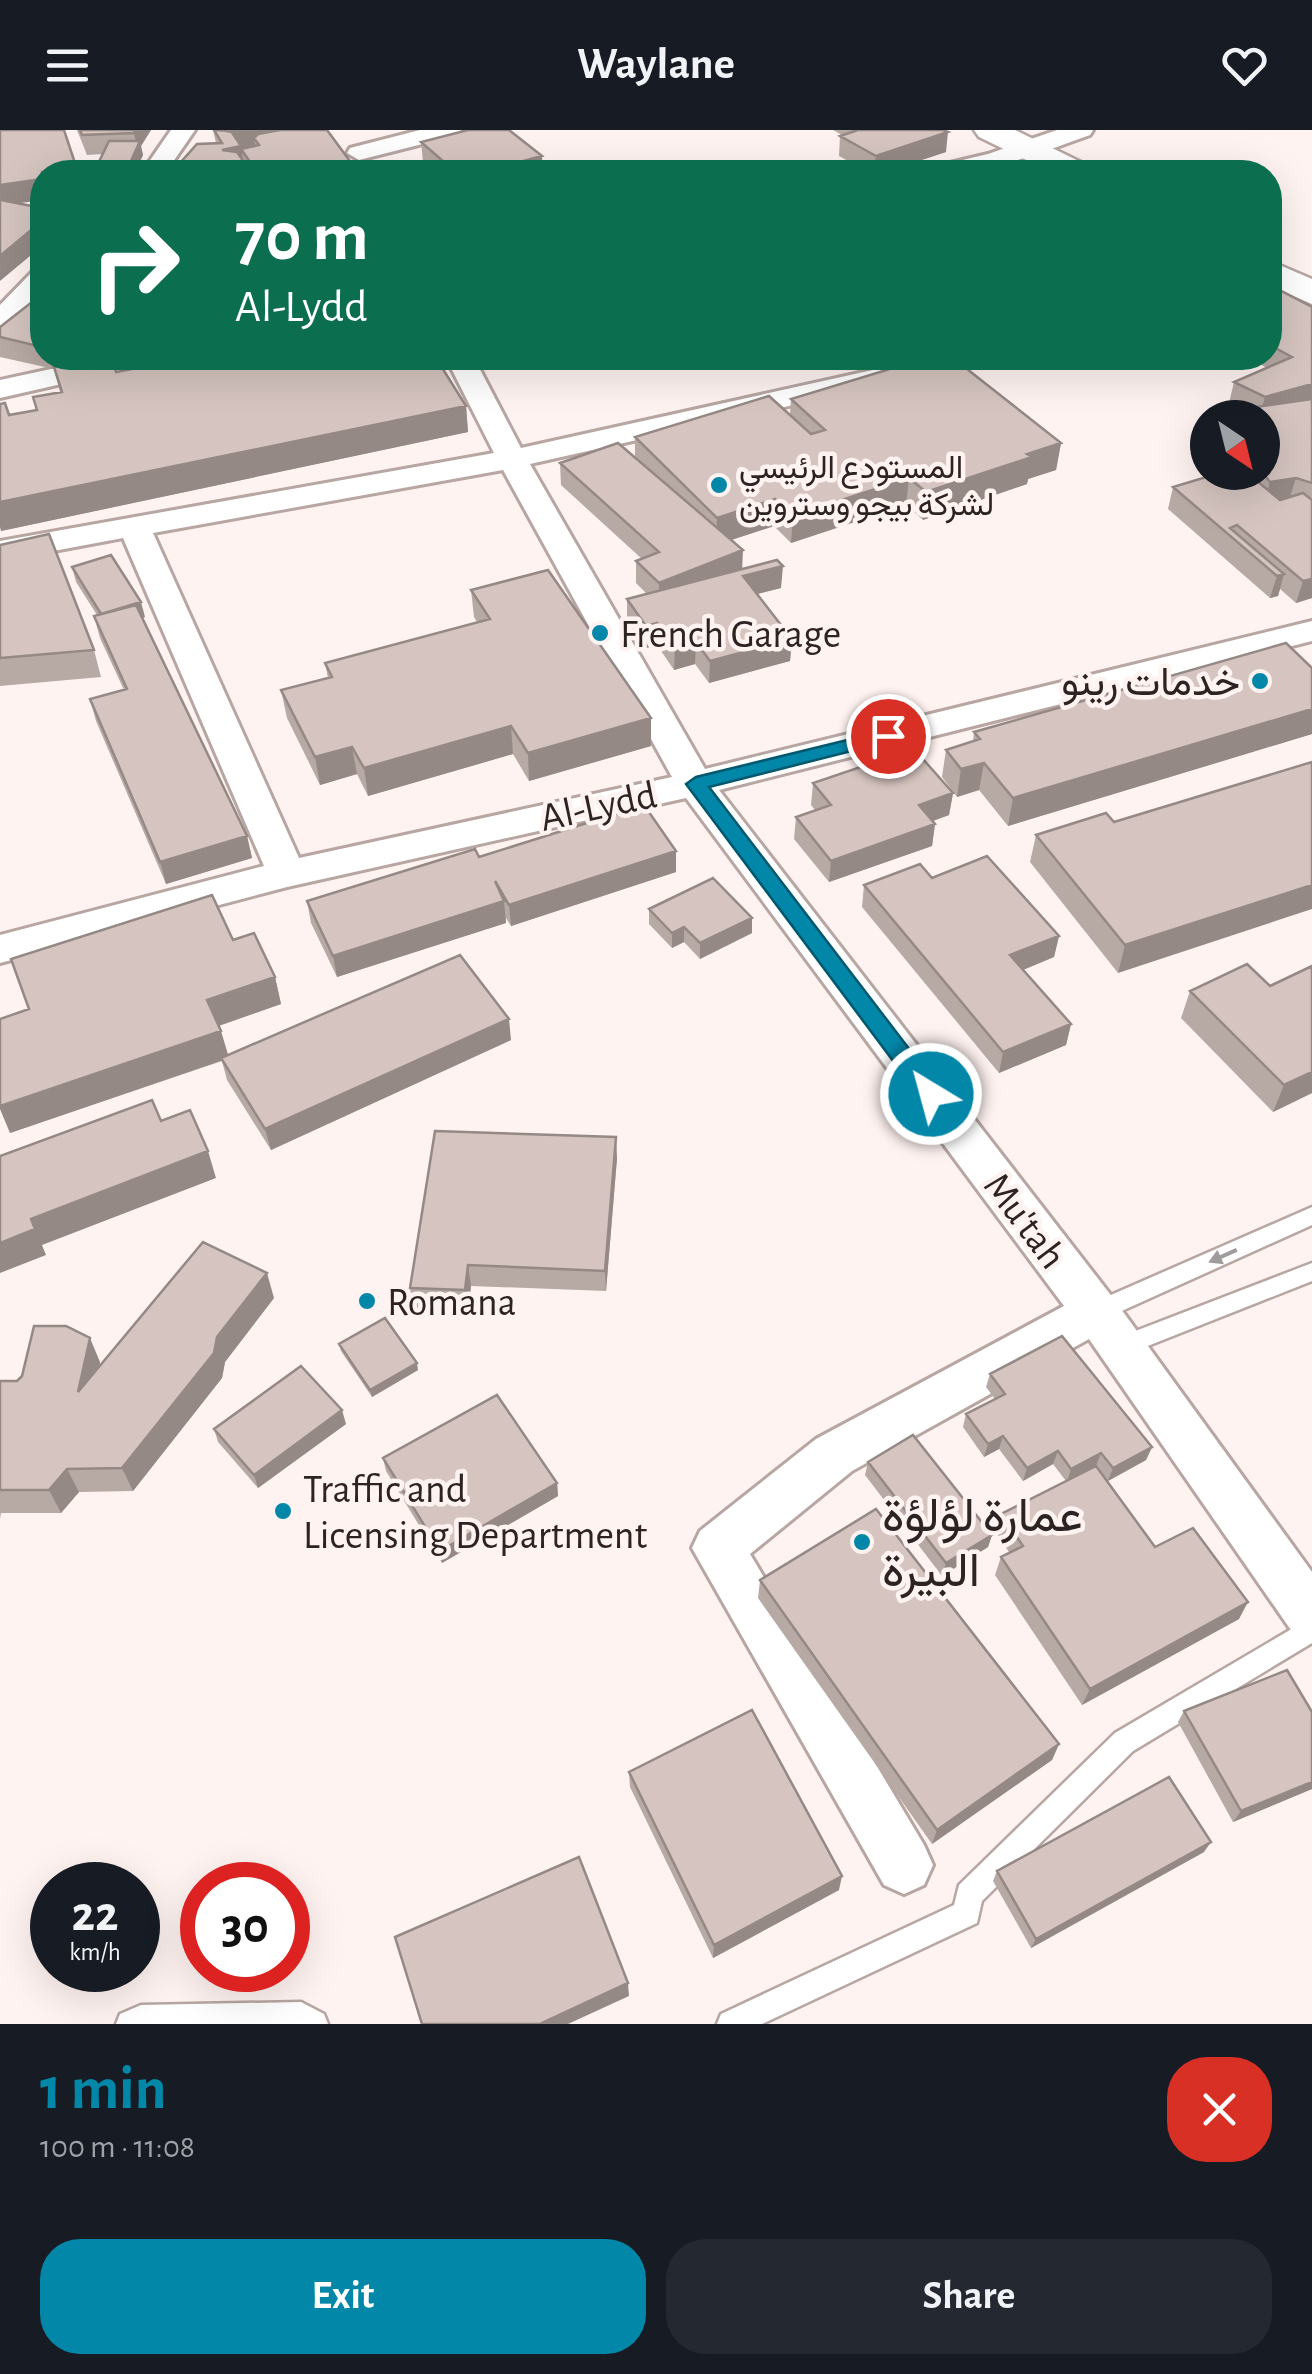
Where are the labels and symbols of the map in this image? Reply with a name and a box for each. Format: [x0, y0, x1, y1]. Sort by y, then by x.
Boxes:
north arrow [1190, 400, 1280, 490]
place label: المستودع الرئيسي لشركة بيجو وستروين [739, 452, 994, 524]
marker: المستودع الرئيسي لشركة بيجو وستروين [708, 474, 730, 496]
place label: French Garage [620, 615, 841, 655]
marker: French Garage [589, 622, 611, 644]
place label: خدمات رينو [1061, 663, 1240, 706]
marker: خدمات رينو [1249, 670, 1271, 692]
pin [846, 694, 931, 779]
street label: Al-Lydd [537, 775, 660, 839]
position arrow [879, 1042, 983, 1146]
street label: Mu'tah [976, 1166, 1073, 1276]
one-way arrow [1208, 1248, 1238, 1264]
place label: Romana [387, 1283, 516, 1323]
marker: Romana [356, 1290, 378, 1312]
place label: Traffic and Licensing Department [303, 1470, 647, 1556]
place label: عمارة لؤلؤة البيرة [882, 1493, 1083, 1599]
marker: Traffic and Licensing Department [272, 1500, 294, 1522]
marker: عمارة لؤلؤة البيرة [851, 1531, 873, 1553]
speed limit sign: 30 [180, 1862, 310, 1992]

